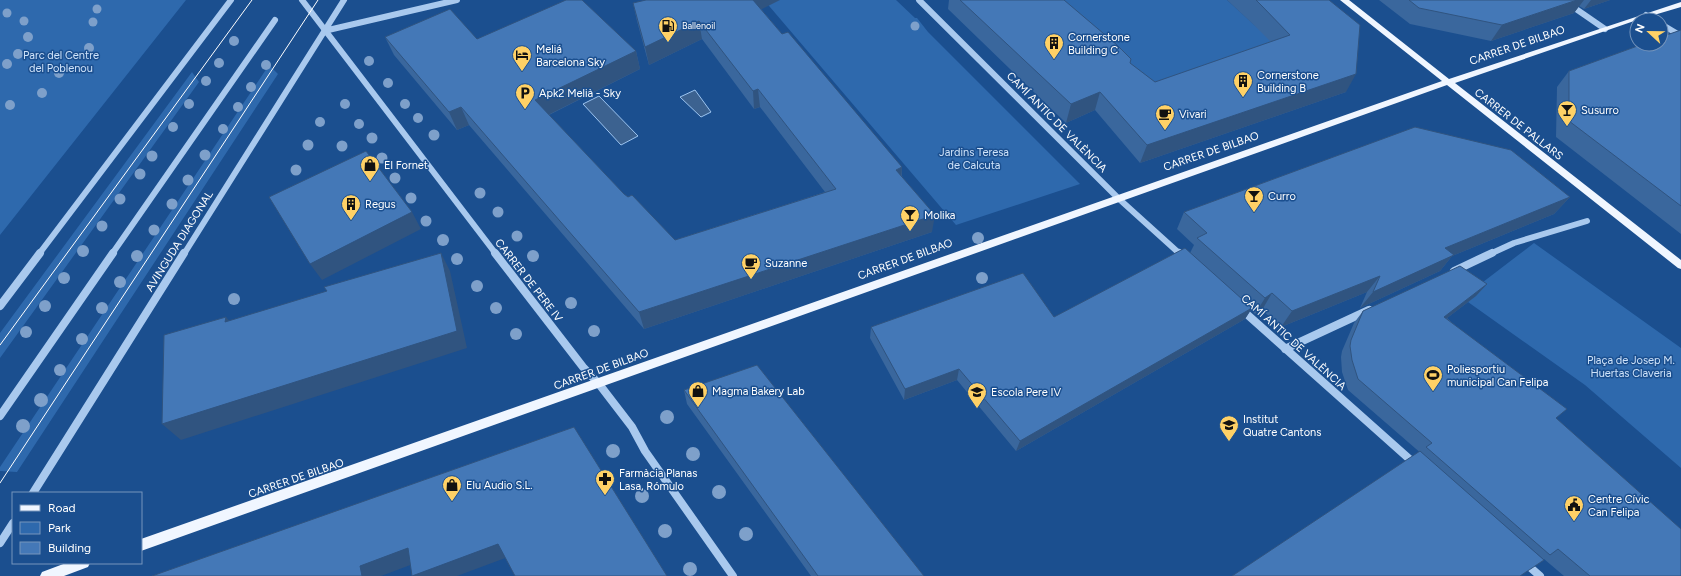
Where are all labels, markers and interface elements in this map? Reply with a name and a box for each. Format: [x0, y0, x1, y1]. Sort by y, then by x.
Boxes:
north arrow [1629, 12, 1669, 52]
fuel station icon: Ballenoil [657, 15, 679, 43]
place label: Ballenoil [682, 20, 715, 31]
text: N [1633, 22, 1648, 35]
street label: CARRER DE BILBAO [1468, 23, 1567, 68]
place label: Cornerstone Building C [1068, 31, 1130, 57]
building icon: Cornerstone Building C [1043, 32, 1065, 60]
place label: Meliá Barcelona Sky [536, 43, 605, 69]
hotel icon: Meliá Barcelona Sky [511, 44, 533, 72]
park label: Parc del Centre del Poblenou [23, 49, 99, 75]
street label: CAMÍ ANTIC DE VALÈNCIA [1004, 69, 1111, 176]
place label: Cornerstone Building B [1257, 69, 1319, 95]
building icon: Cornerstone Building B [1232, 70, 1254, 98]
parking icon: Apk2 Melià - Sky [514, 82, 536, 110]
street label: CARRER DE PALLARS [1472, 86, 1566, 163]
place label: Apk2 Melià - Sky [539, 87, 621, 100]
bar icon: Susurro [1556, 99, 1578, 127]
cafe icon: Vivari [1154, 103, 1176, 131]
place label: Susurro [1581, 104, 1619, 117]
place label: Vivari [1179, 108, 1207, 121]
street label: CARRER DE BILBAO [1162, 129, 1261, 174]
park label: Jardins Teresa de Calcuta [939, 146, 1009, 172]
shop icon: El Fornet [359, 154, 381, 182]
place label: El Fornet [384, 159, 428, 172]
bar icon: Curro [1243, 185, 1265, 213]
street label: AVINGUDA DIAGONAL [143, 188, 216, 294]
place label: Curro [1268, 190, 1296, 203]
building icon: Regus [340, 193, 362, 221]
place label: Regus [365, 198, 396, 211]
bar icon: Molika [899, 204, 921, 232]
place label: Molika [924, 209, 955, 222]
street label: CARRER DE PERE IV [492, 236, 565, 325]
street label: CARRER DE BILBAO [856, 236, 955, 283]
cafe icon: Suzanne [740, 252, 762, 280]
place label: Suzanne [765, 257, 807, 270]
street label: CAMÍ ANTIC DE VALÈNCIA [1239, 291, 1350, 393]
street label: CARRER DE BILBAO [552, 346, 651, 393]
park label: Plaça de Josep M. Huertas Claveria [1587, 354, 1675, 380]
place label: Poliesportiu municipal Can Felipa [1447, 363, 1548, 389]
sports icon: Poliesportiu municipal Can Felipa [1422, 364, 1444, 392]
shop icon: Magma Bakery Lab [687, 380, 709, 408]
school or university icon: Escola Pere IV [966, 381, 988, 409]
place label: Magma Bakery Lab [712, 385, 805, 398]
place label: Escola Pere IV [991, 386, 1061, 399]
place label: Institut Quatre Cantons [1243, 413, 1321, 439]
school or university icon: Institut Quatre Cantons [1218, 414, 1240, 442]
street label: CARRER DE BILBAO [247, 456, 346, 501]
place label: Farmàcia Planas Lasa, Rómulo [619, 467, 697, 493]
pharmacy icon: Farmàcia Planas Lasa, Rómulo [594, 468, 616, 496]
shop icon: Elu Audio S.L. [441, 474, 463, 502]
place label: Elu Audio S.L. [466, 479, 533, 492]
legend [12, 492, 142, 564]
place label: Centre Cívic Can Felipa [1588, 493, 1649, 519]
public building icon: Centre Cívic Can Felipa [1563, 494, 1585, 522]
text: Road [48, 501, 76, 515]
text: Park [48, 521, 71, 535]
text: Building [48, 541, 91, 555]

